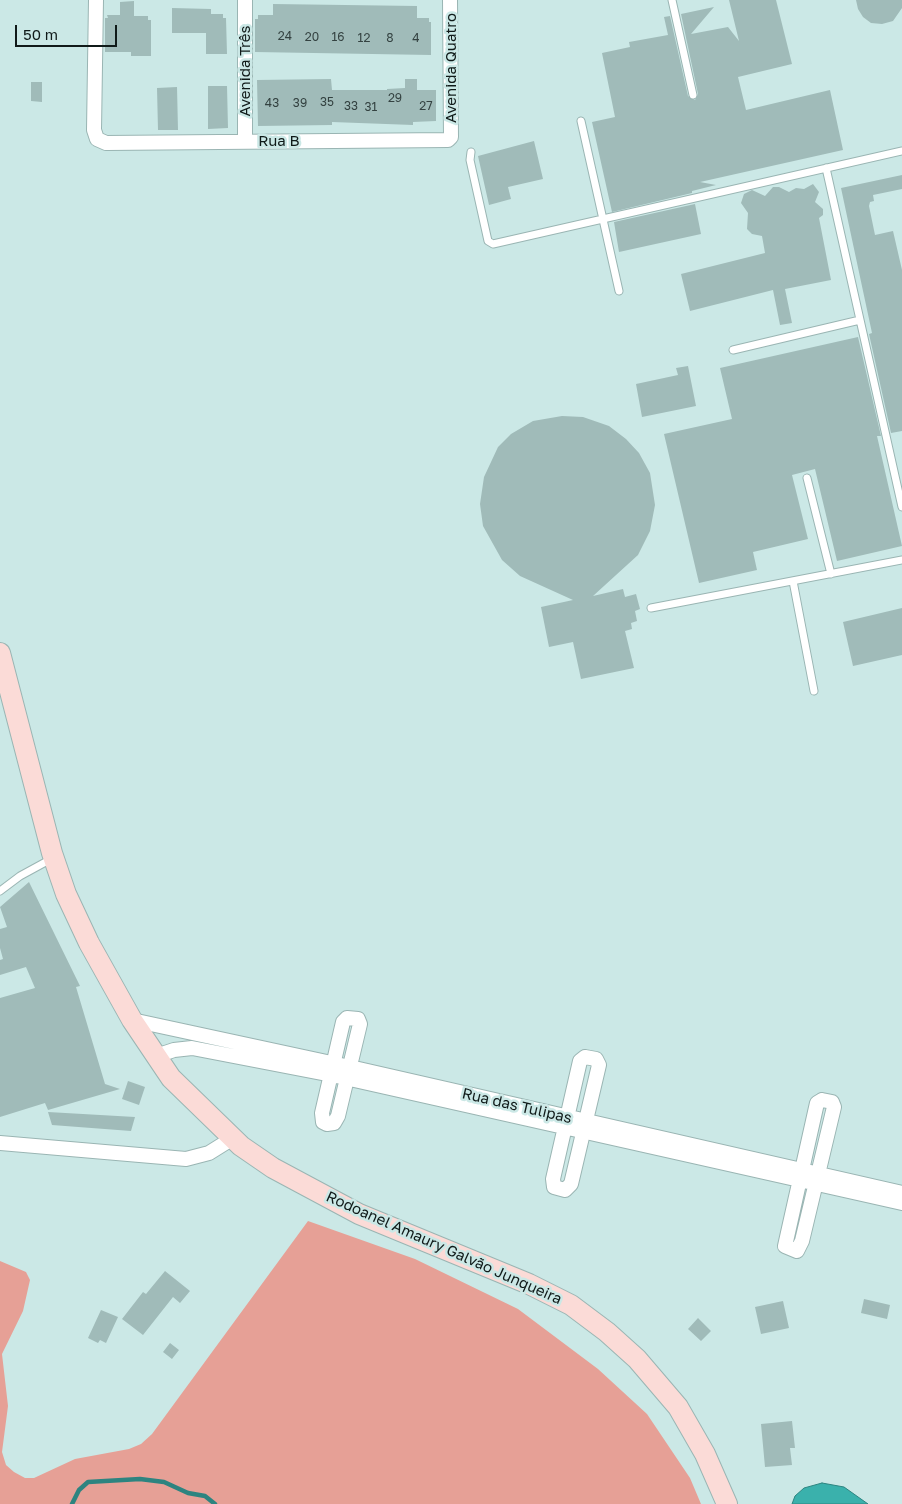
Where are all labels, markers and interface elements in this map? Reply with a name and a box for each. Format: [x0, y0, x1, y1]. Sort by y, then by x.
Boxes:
street label: Avenida Quatro [442, 13, 460, 123]
scale bar [18, 15, 120, 47]
text: 50 m [23, 25, 58, 43]
street label: Avenida Três [236, 26, 254, 116]
house number: 24 [278, 29, 292, 43]
house number: 20 [305, 30, 319, 44]
house number: 16 [331, 30, 345, 44]
house number: 12 [358, 31, 370, 45]
house number: 8 [386, 31, 394, 45]
house number: 4 [412, 31, 420, 45]
house number: 29 [388, 91, 402, 105]
house number: 35 [320, 95, 334, 109]
house number: 43 [265, 96, 279, 110]
house number: 39 [293, 96, 307, 110]
house number: 33 [344, 99, 358, 113]
house number: 27 [419, 99, 433, 113]
house number: 31 [365, 100, 377, 114]
street label: Rua B [258, 132, 300, 150]
street label: Rua das Tulipas [460, 1085, 574, 1127]
street label: Rodoanel Amaury Galvão Junqueira [323, 1188, 565, 1308]

